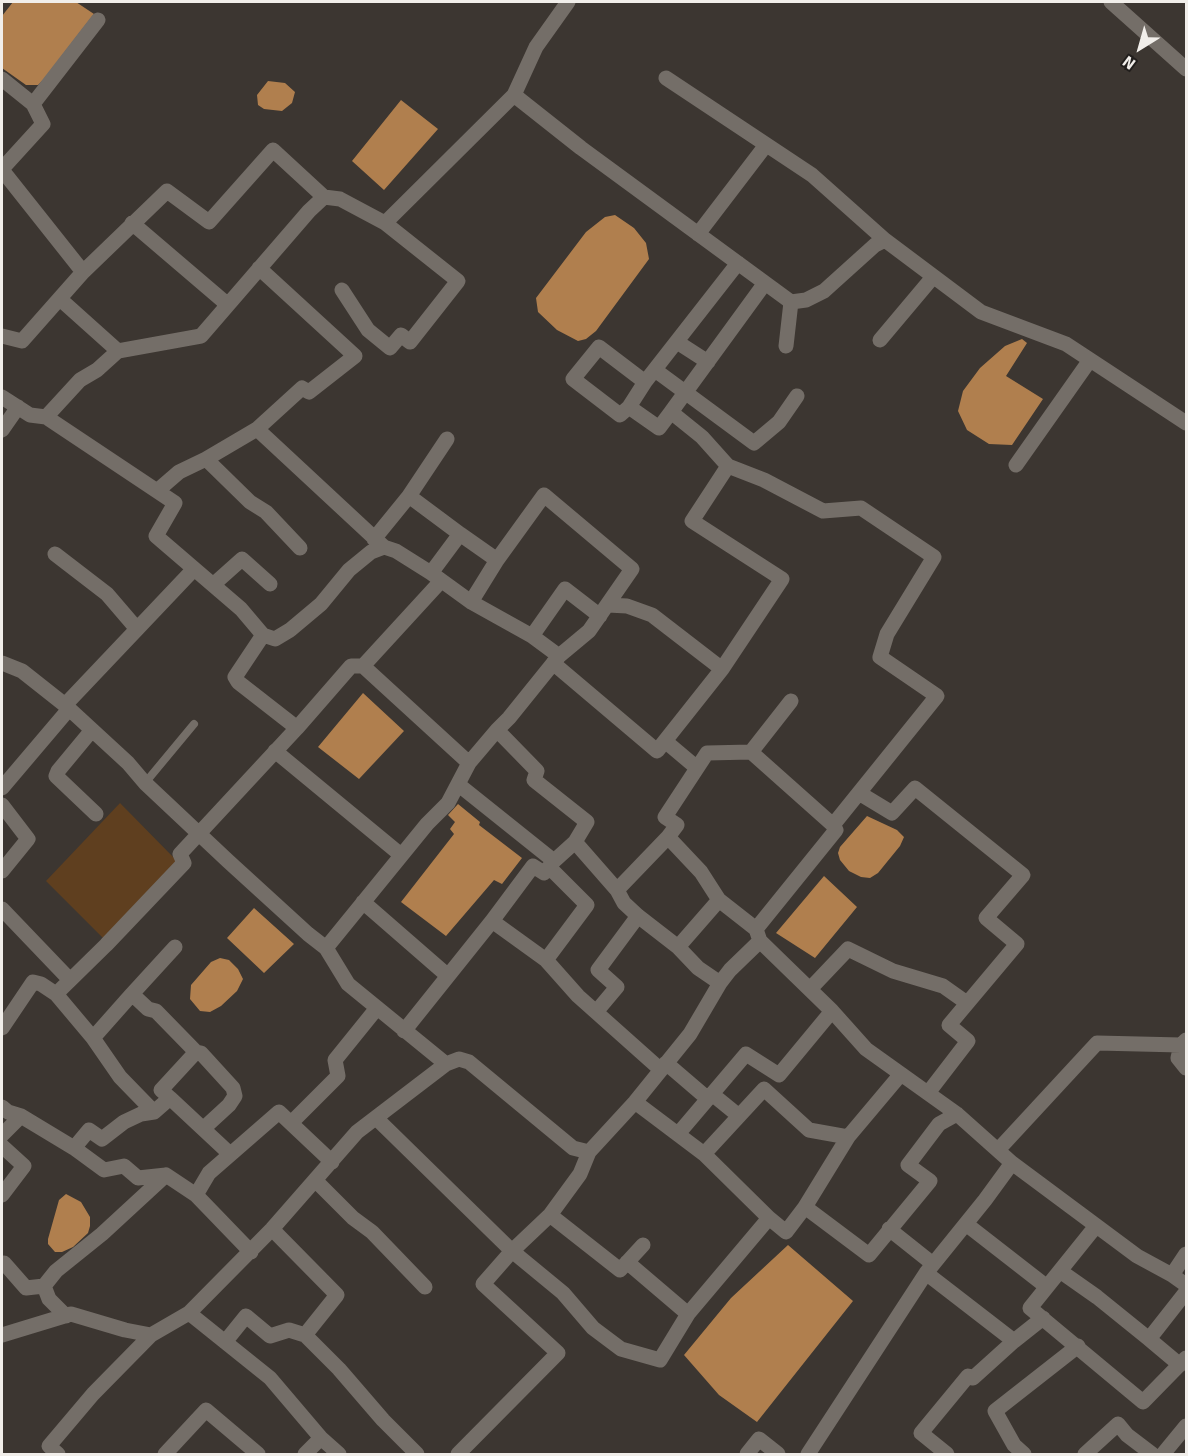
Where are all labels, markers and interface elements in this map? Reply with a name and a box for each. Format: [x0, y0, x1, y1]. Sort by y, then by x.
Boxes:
north arrow [1110, 18, 1170, 78]
text: N [1119, 51, 1140, 74]

